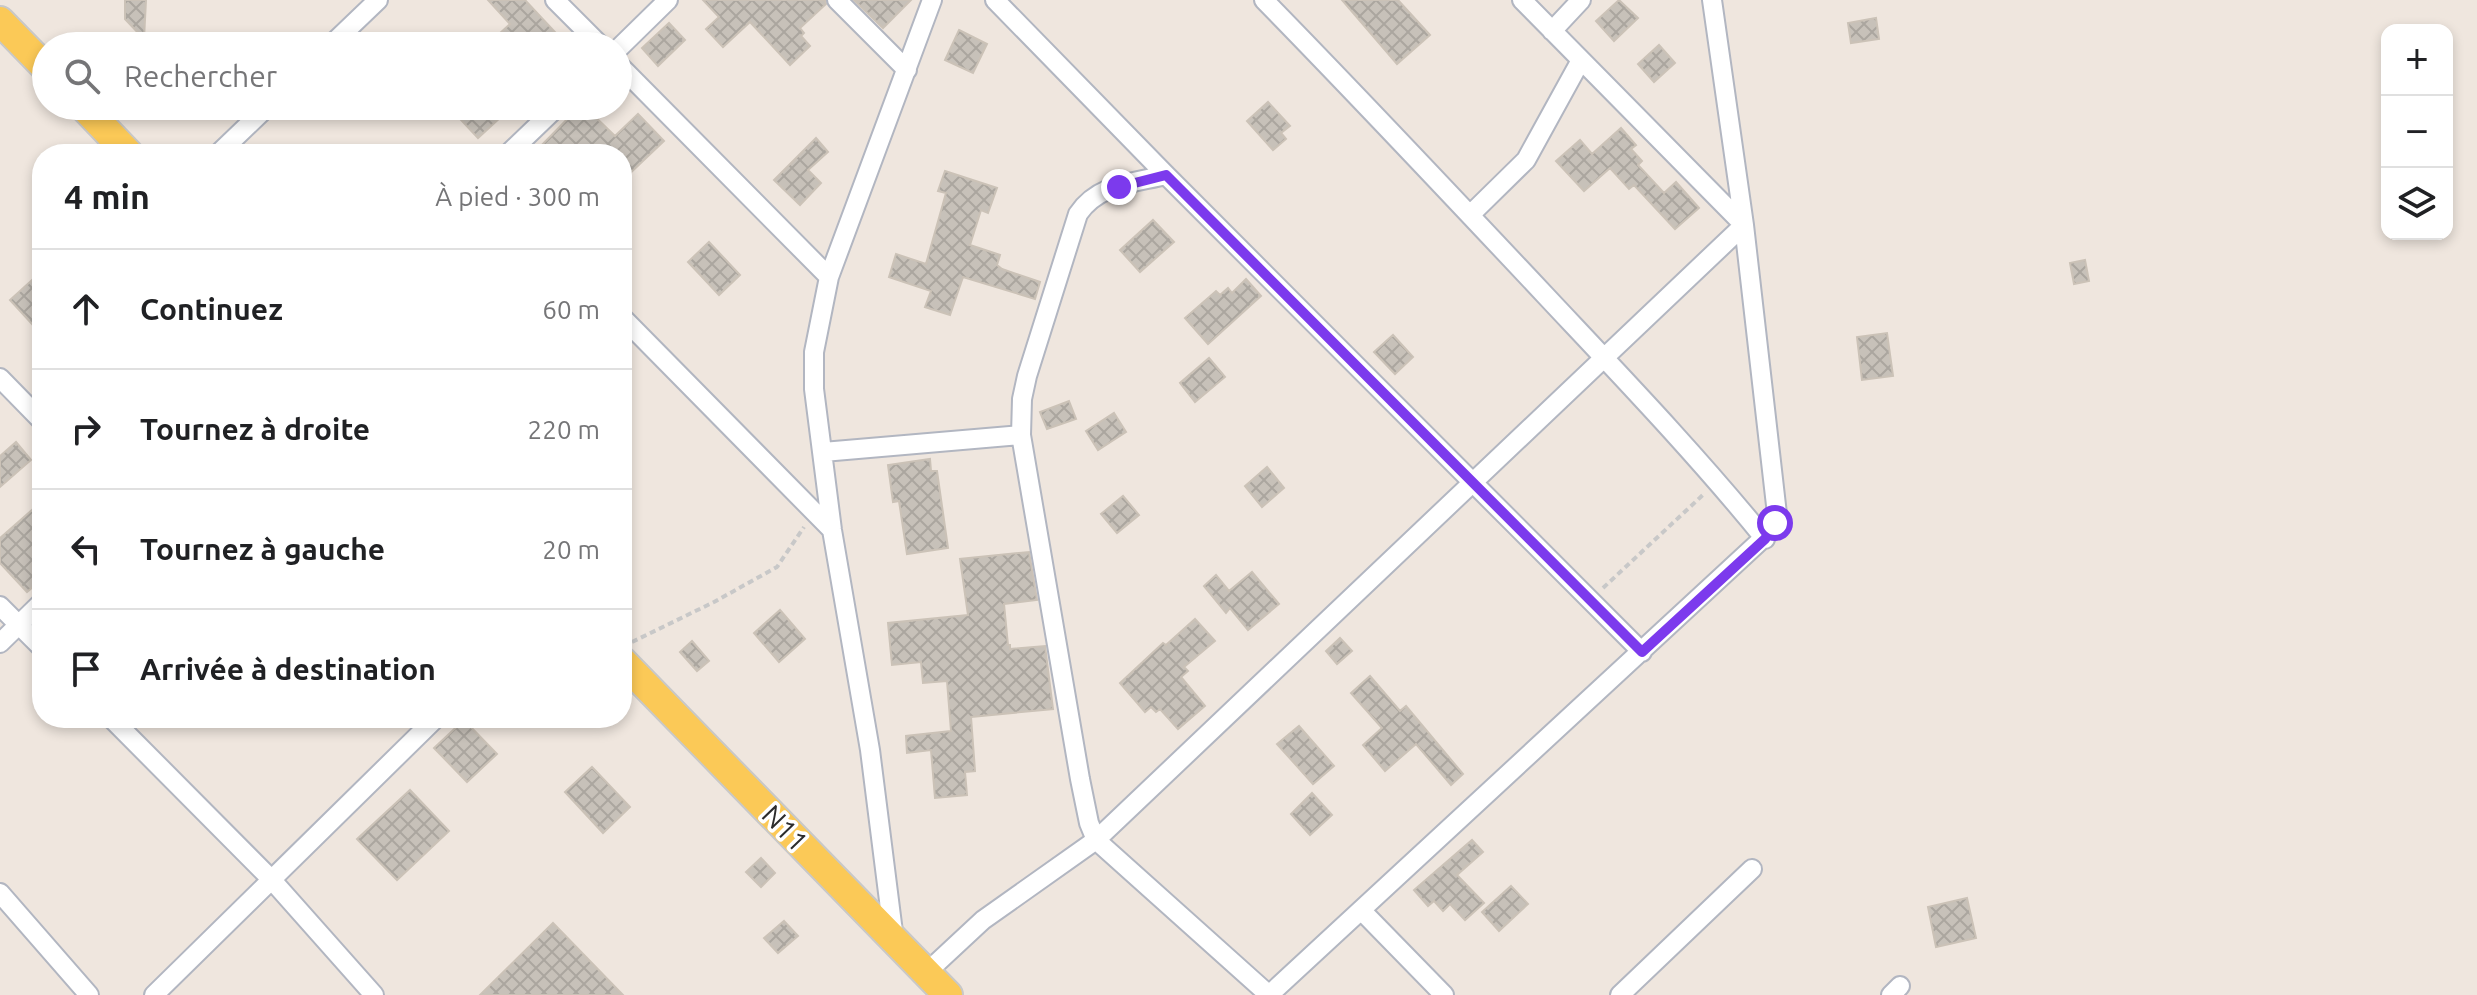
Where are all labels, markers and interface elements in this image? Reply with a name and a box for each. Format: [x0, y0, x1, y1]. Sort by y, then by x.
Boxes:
map controls [2381, 24, 2453, 240]
button: + [2381, 24, 2453, 96]
search box [32, 32, 632, 120]
icon: search [60, 54, 104, 98]
text: Rechercher [124, 59, 277, 93]
button: − [2381, 96, 2453, 168]
button: layers [2381, 168, 2453, 240]
route end [1101, 169, 1137, 205]
text: 4 min [64, 177, 150, 215]
text: À pied · 300 m [435, 182, 600, 211]
icon: ahead [64, 287, 108, 331]
text: Continuez [140, 292, 283, 326]
text: 60 m [542, 295, 600, 324]
icon: right [64, 407, 108, 451]
text: Tournez à droite [140, 412, 370, 446]
text: 220 m [528, 415, 600, 444]
route start [1757, 505, 1793, 541]
icon: left [64, 527, 108, 571]
text: Tournez à gauche [140, 532, 385, 566]
text: 20 m [542, 535, 600, 564]
icon: arrive [64, 647, 108, 691]
text: Arrivée à destination [140, 652, 436, 686]
street label: N11 [756, 798, 814, 857]

